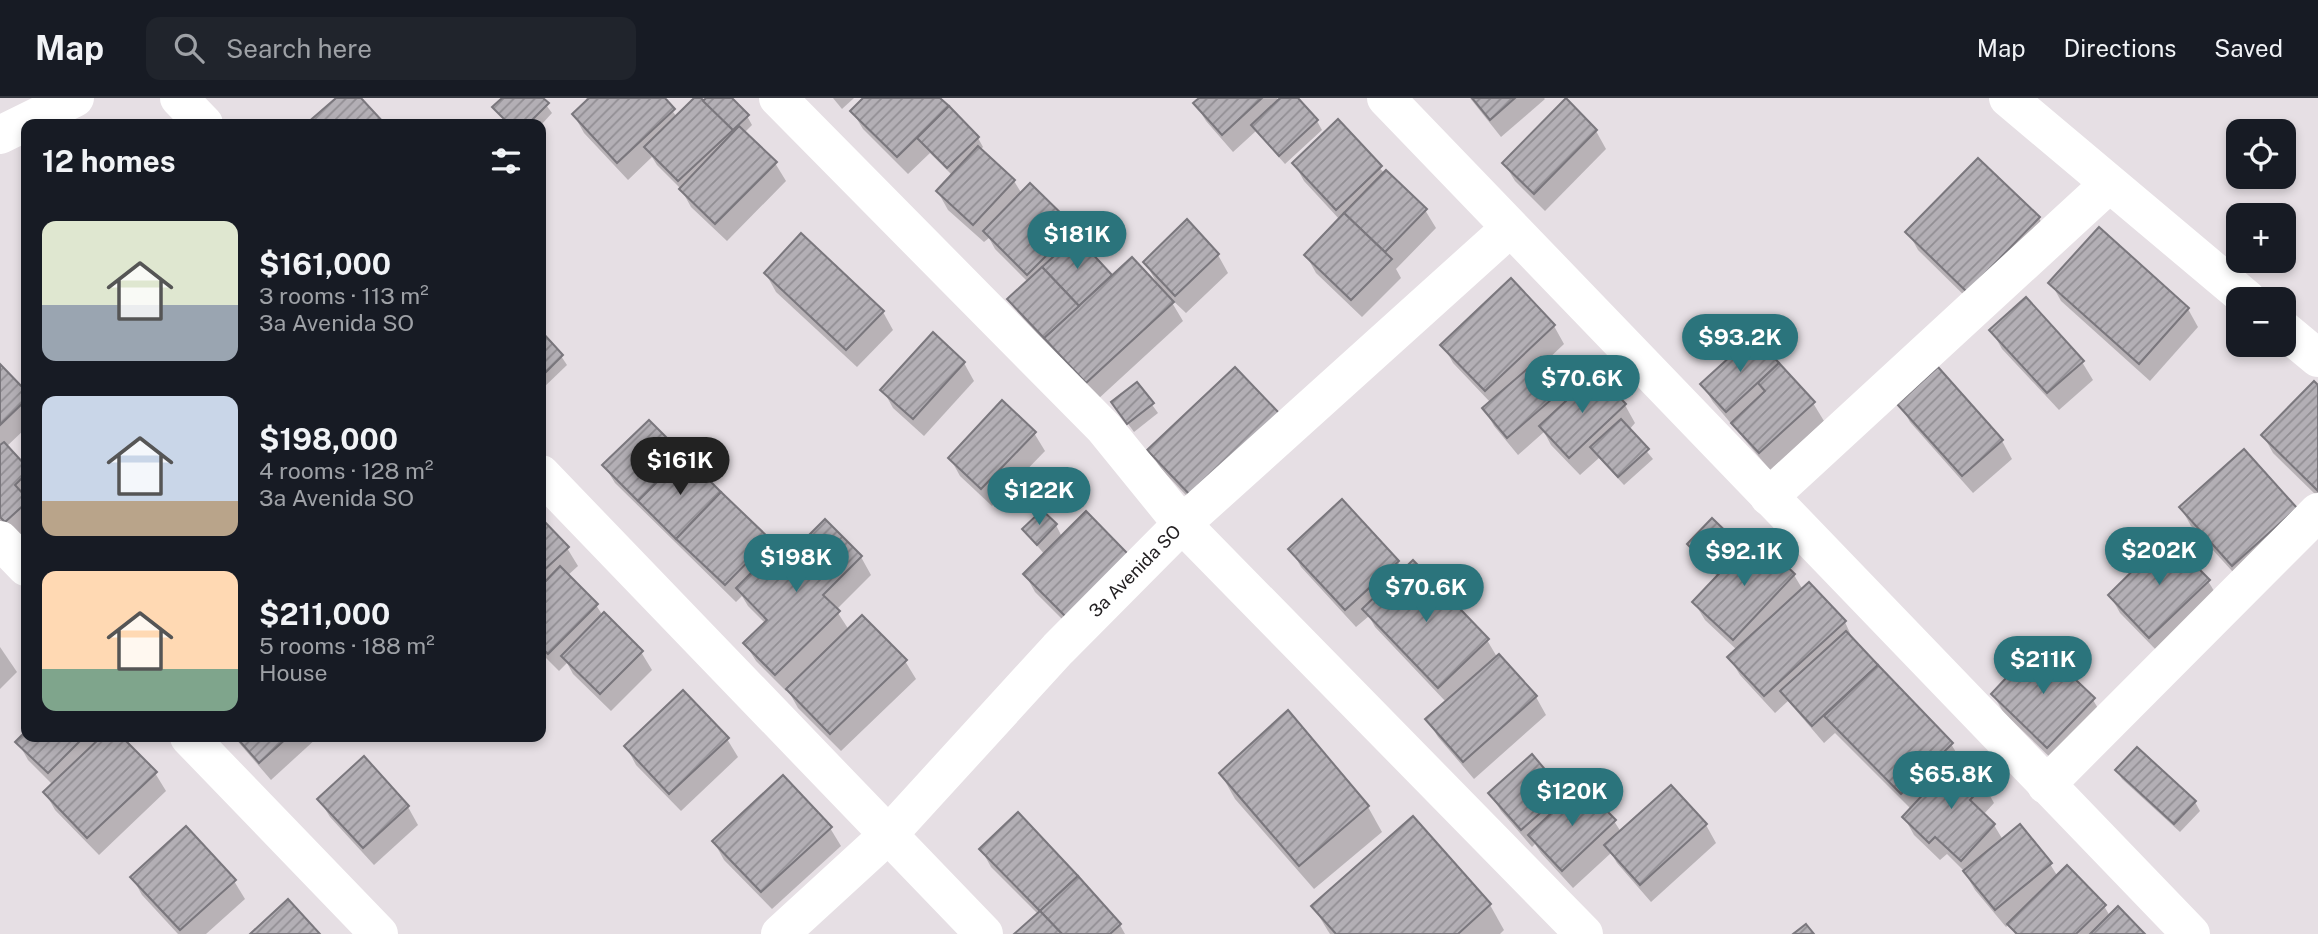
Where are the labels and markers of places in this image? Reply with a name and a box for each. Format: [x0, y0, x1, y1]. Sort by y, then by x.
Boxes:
pin: $181K [1028, 212, 1126, 271]
pin: $93.2K [1683, 314, 1797, 374]
pin: $70.6K [1525, 356, 1639, 415]
pin: $161K [631, 438, 729, 497]
pin: $122K [990, 468, 1088, 527]
pin: $92.1K [1687, 528, 1801, 588]
pin: $202K [2110, 528, 2208, 587]
pin: $198K [747, 534, 845, 594]
pin: $70.6K [1369, 564, 1483, 624]
pin: $211K [1994, 636, 2092, 696]
pin: $65.8K [1894, 752, 2008, 811]
pin: $120K [1523, 768, 1621, 828]

